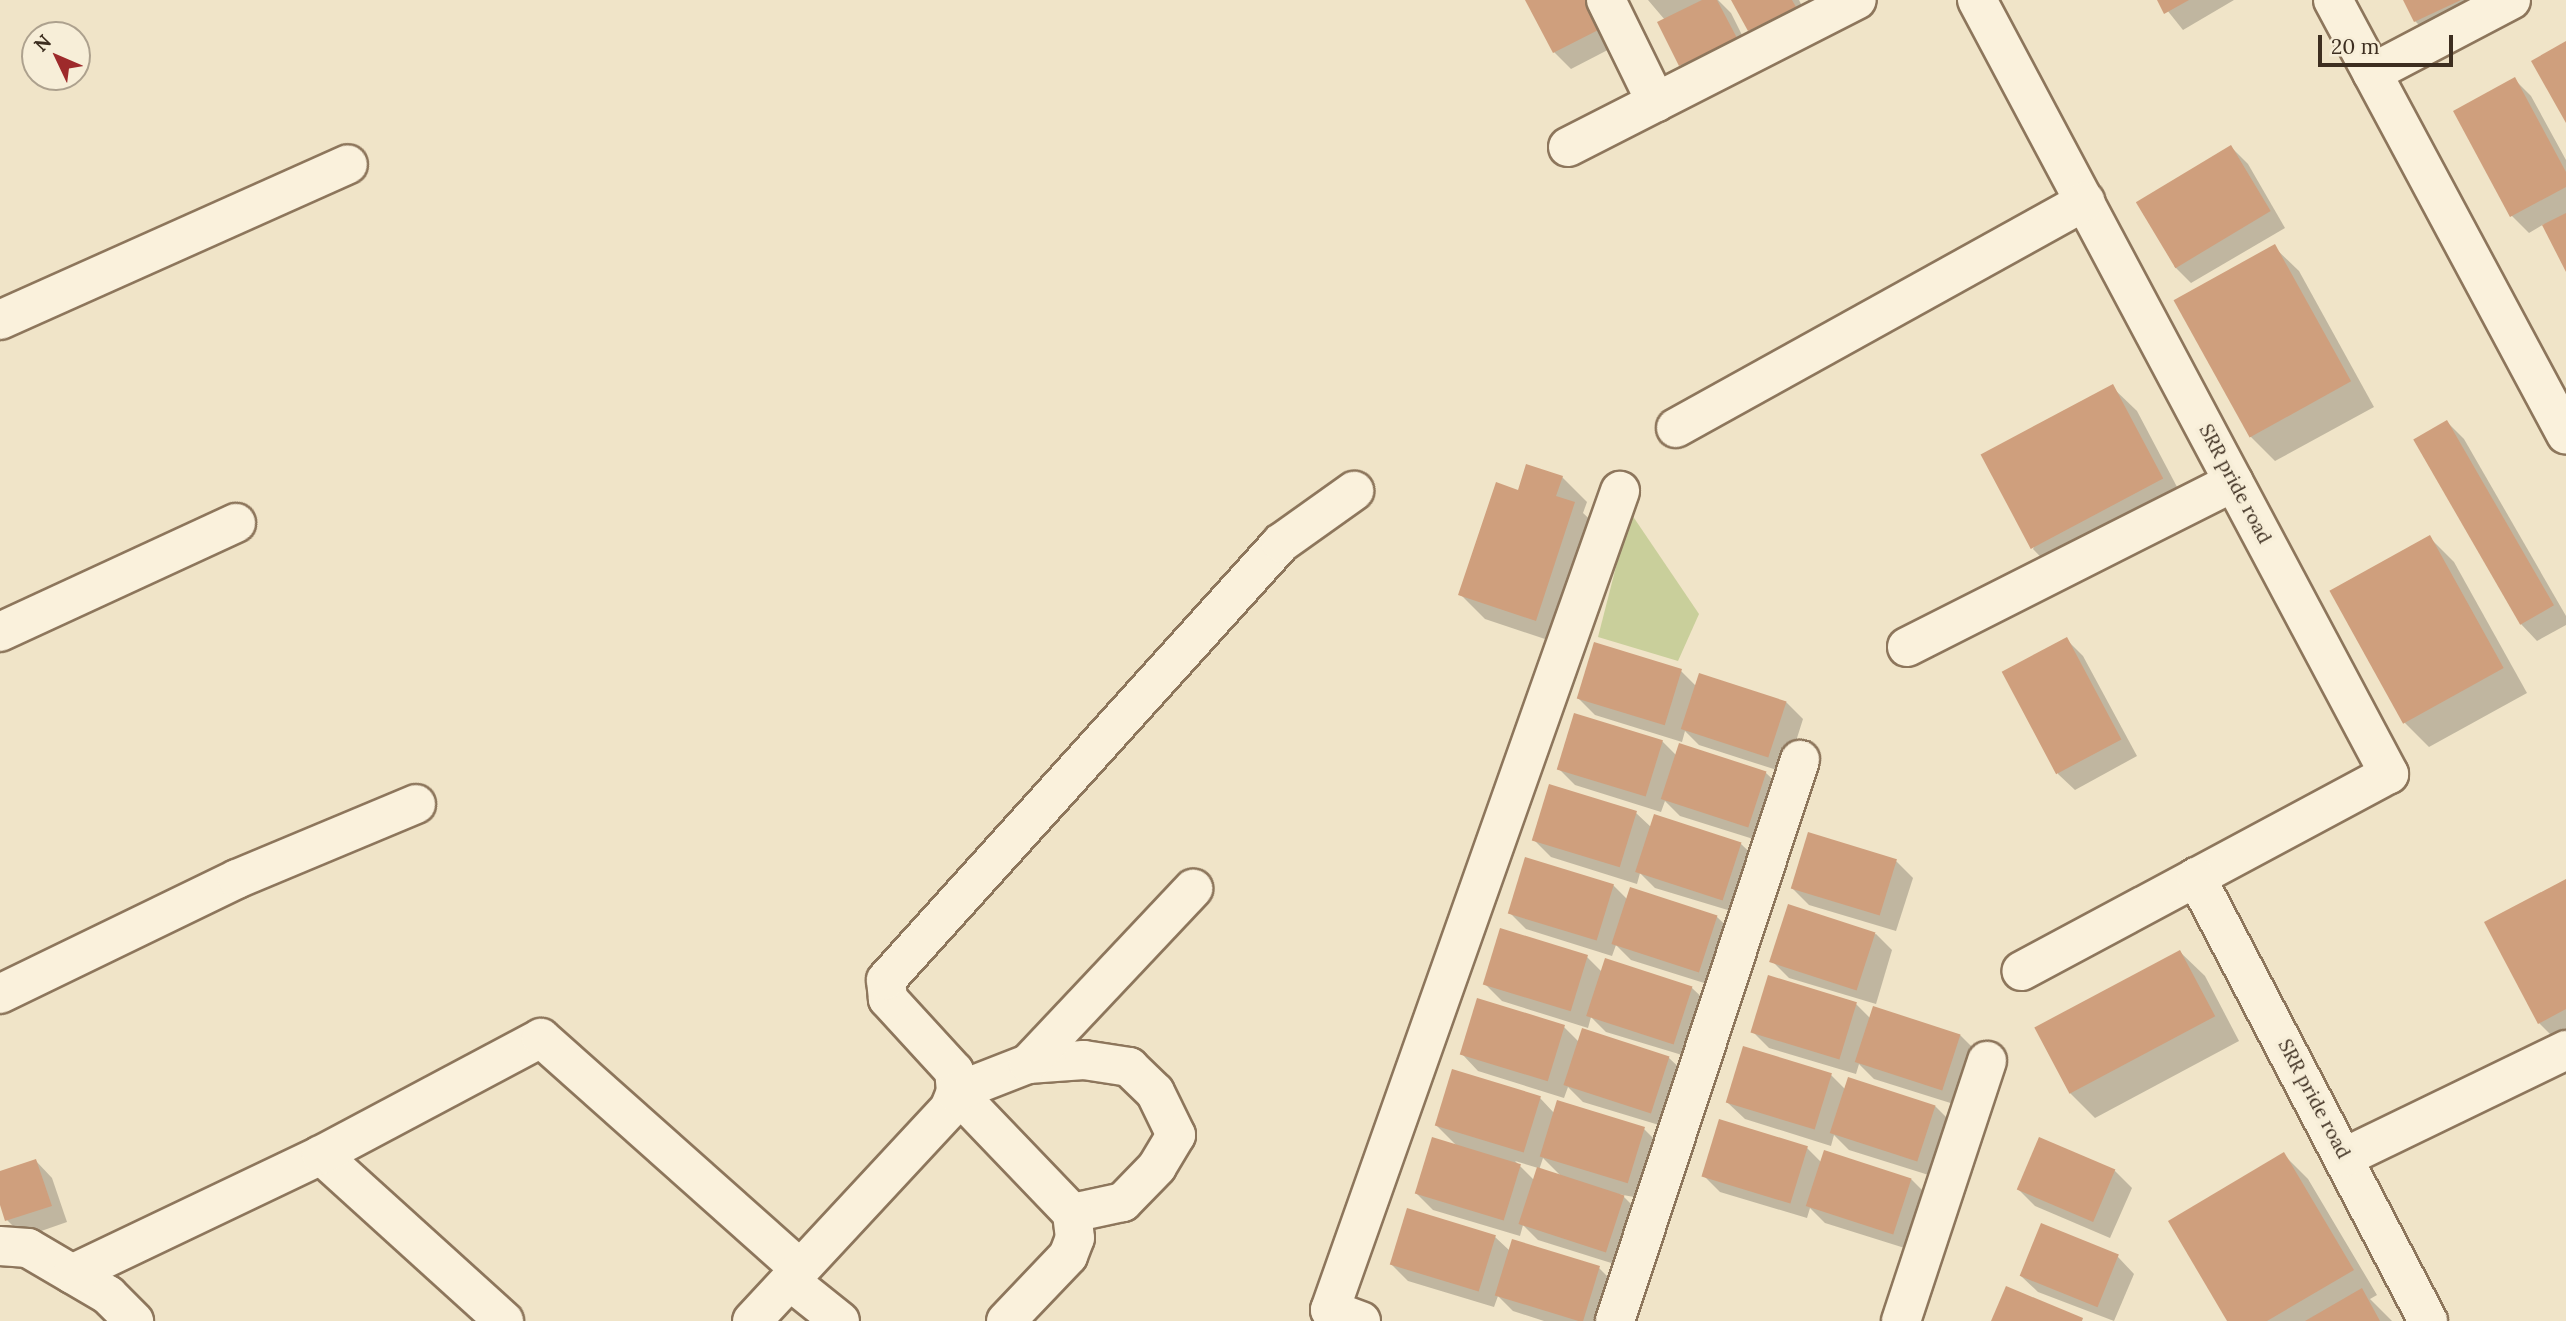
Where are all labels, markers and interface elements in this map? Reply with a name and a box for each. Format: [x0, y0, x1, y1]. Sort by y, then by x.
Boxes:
north arrow [21, 21, 91, 91]
scale bar [2321, 21, 2456, 65]
text: N [29, 29, 56, 56]
text: 20 m [2331, 33, 2380, 60]
street label: SRR pride road [2194, 421, 2276, 547]
street label: SRR pride road [2273, 1036, 2355, 1162]

